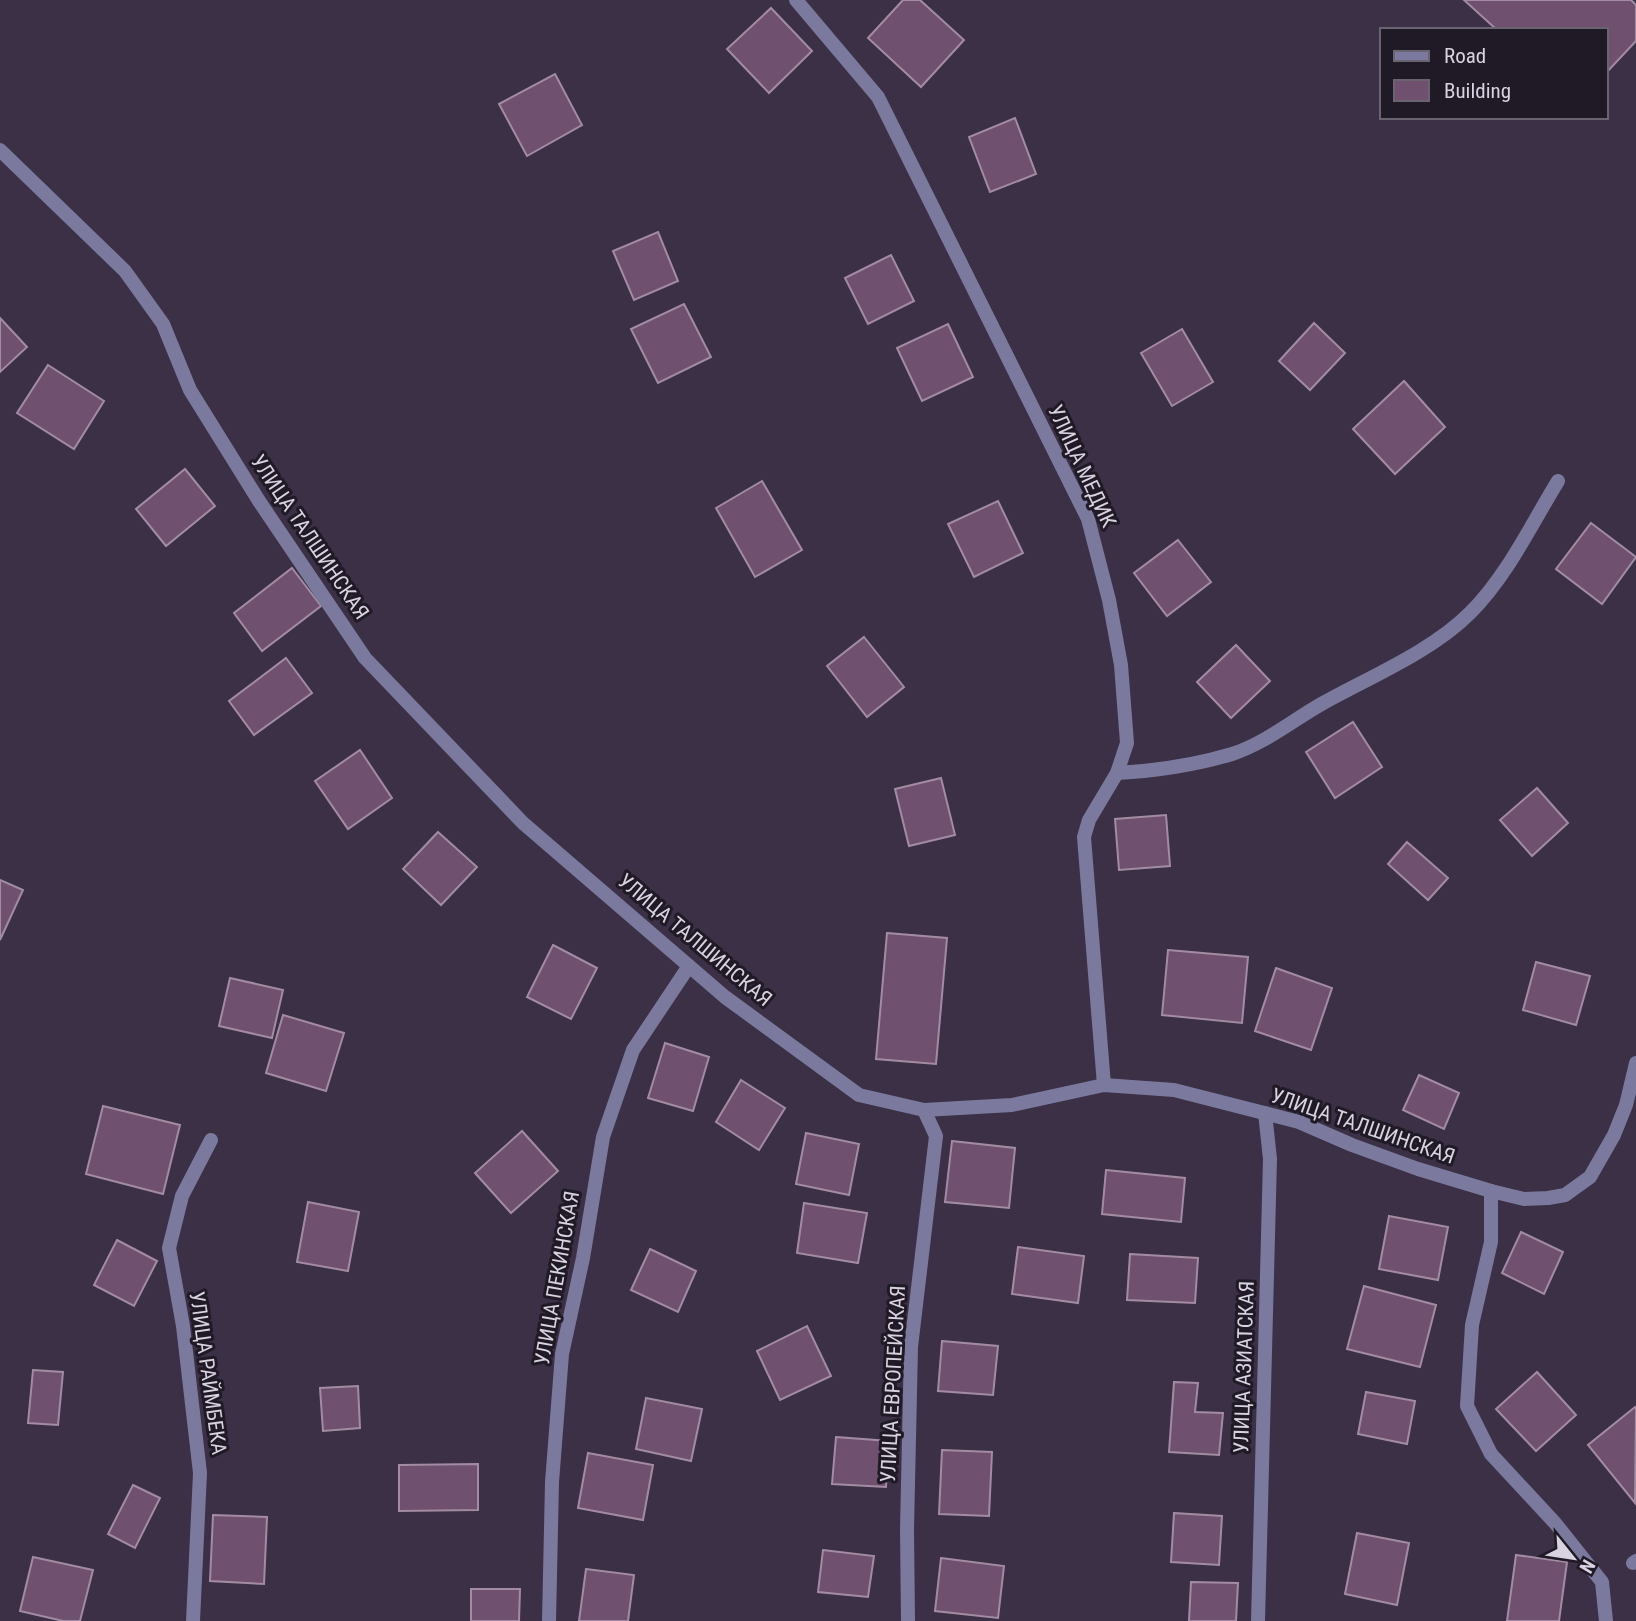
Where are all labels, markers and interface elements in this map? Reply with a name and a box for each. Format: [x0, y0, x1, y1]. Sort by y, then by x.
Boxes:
legend [1380, 28, 1608, 119]
text: Road [1444, 44, 1486, 68]
text: Building [1444, 79, 1511, 103]
street label: УЛИЦА МЕДИК [1043, 401, 1121, 531]
street label: УЛИЦА ТАЛШИНСКАЯ [246, 450, 374, 624]
street label: УЛИЦА ТАЛШИНСКАЯ [613, 869, 777, 1011]
street label: УЛИЦА ТАЛШИНСКАЯ [1268, 1083, 1458, 1169]
street label: УЛИЦА ПЕКИНСКАЯ [530, 1189, 584, 1367]
street label: УЛИЦА АЗИАТСКАЯ [1229, 1280, 1259, 1454]
street label: УЛИЦА ЕВРОПЕЙСКАЯ [876, 1285, 910, 1483]
street label: УЛИЦА РАЙМБЕКА [185, 1290, 231, 1456]
north arrow [1538, 1523, 1608, 1593]
text: N [1574, 1555, 1600, 1577]

